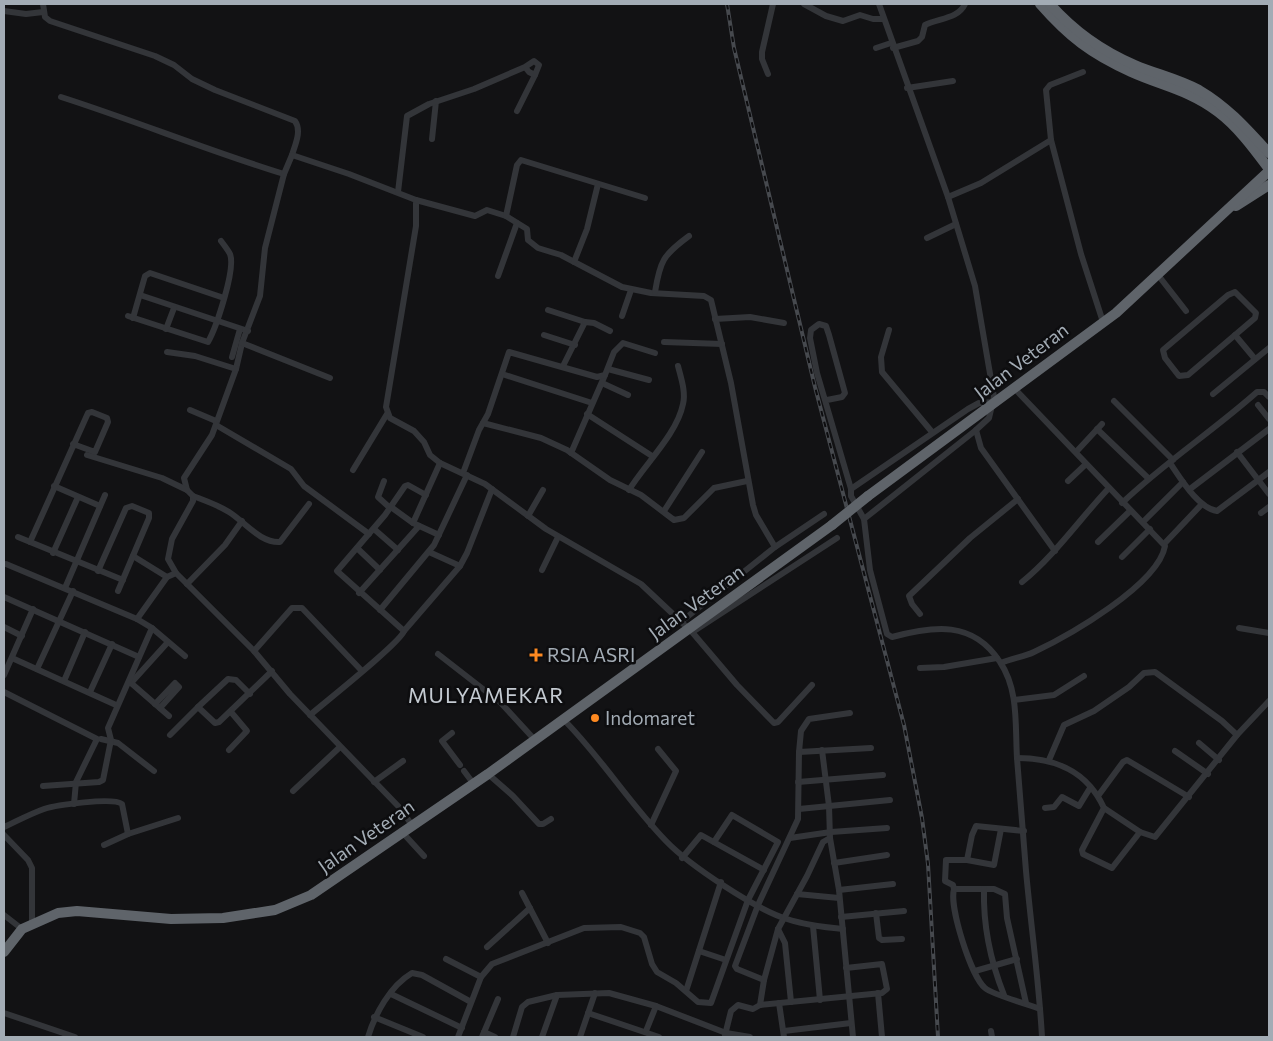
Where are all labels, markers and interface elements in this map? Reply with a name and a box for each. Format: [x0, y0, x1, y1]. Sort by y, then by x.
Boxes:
street label: Jalan Veteran [969, 318, 1072, 404]
street label: Jalan Veteran [644, 559, 748, 644]
place label: RSIA ASRI [547, 643, 635, 666]
marker: RSIA ASRI [529, 648, 543, 662]
district label: MULYAMEKAR [408, 682, 564, 707]
place label: Indomaret [605, 706, 695, 729]
marker: Indomaret [589, 712, 601, 724]
street label: Jalan Veteran [313, 794, 418, 877]

